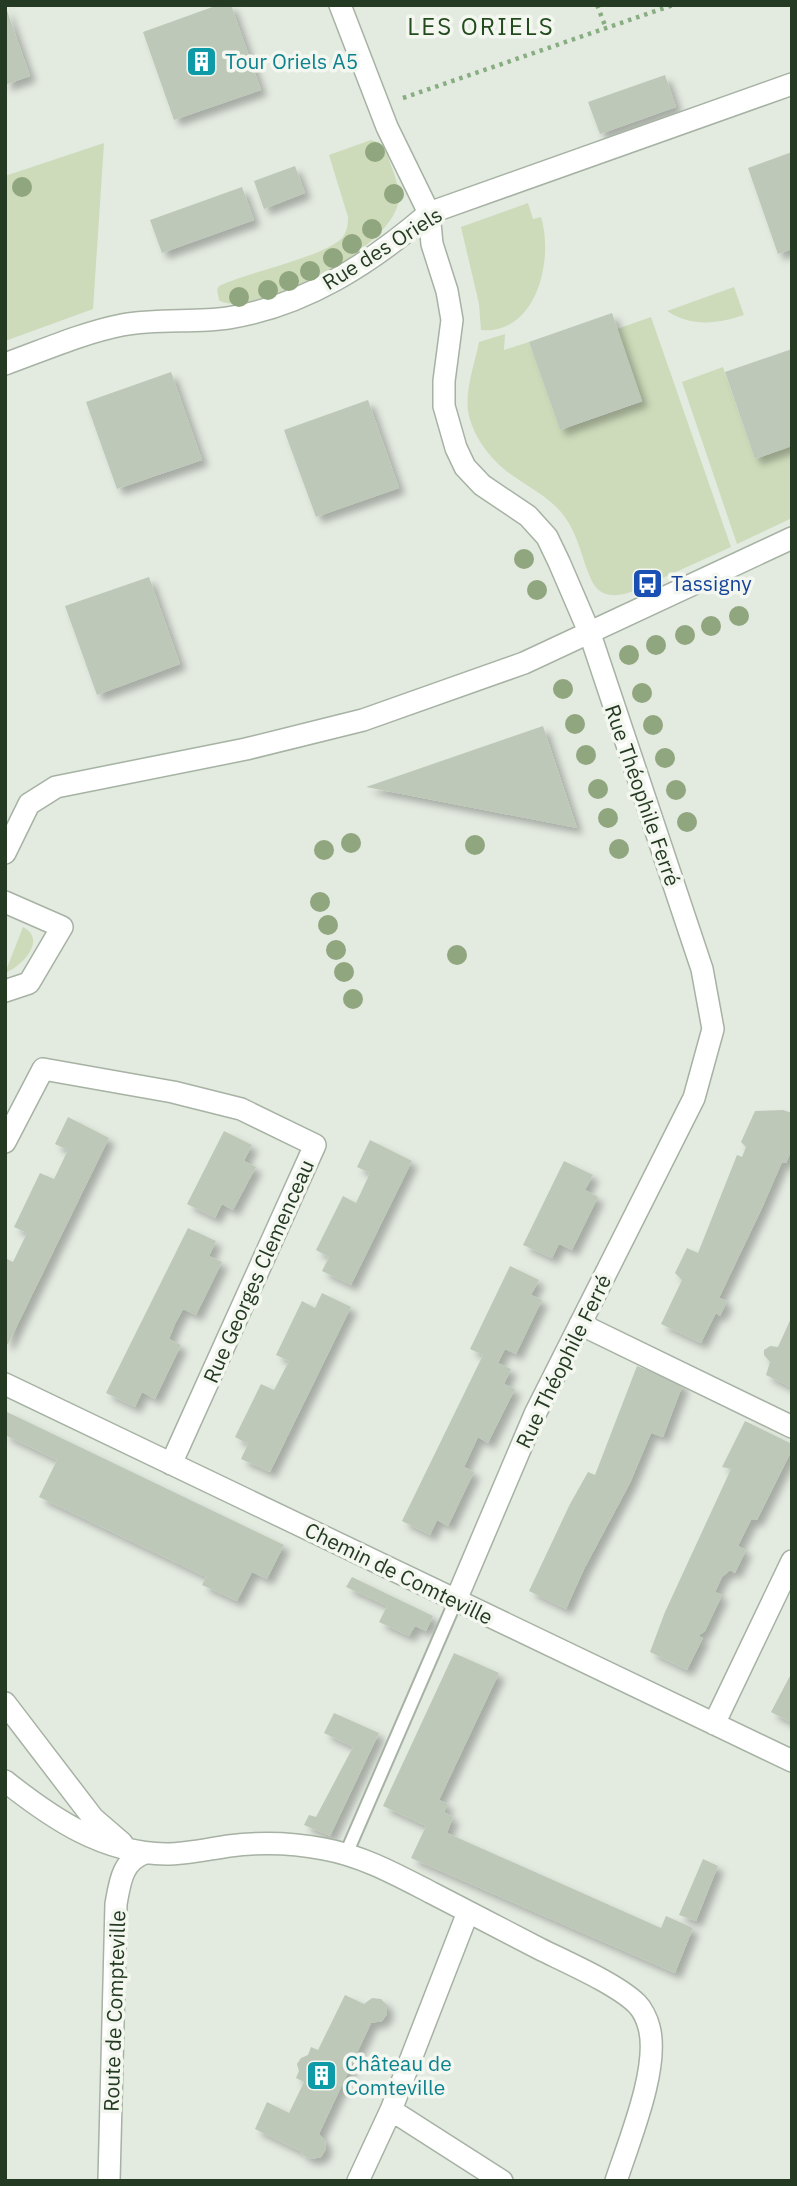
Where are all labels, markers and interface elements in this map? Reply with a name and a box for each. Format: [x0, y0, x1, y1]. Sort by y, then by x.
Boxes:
district label: LES ORIELS [407, 10, 555, 42]
building icon: Tour Oriels A5 [185, 44, 219, 78]
place label: Tour Oriels A5 [225, 47, 358, 75]
street label: Rue des Oriels [317, 200, 447, 296]
bus stop icon: Tassigny [631, 566, 665, 600]
place label: Tassigny [671, 569, 752, 597]
street label: Rue Théophile Ferré [599, 701, 687, 889]
street label: Rue Georges Clemenceau [196, 1155, 320, 1387]
street label: Rue Théophile Ferré [509, 1269, 617, 1453]
street label: Chemin de Comteville [300, 1515, 498, 1631]
street label: Route de Compteville [96, 1910, 132, 2112]
place label: Château de Comteville [345, 2049, 452, 2101]
building icon: Château de Comteville [305, 2058, 339, 2092]

